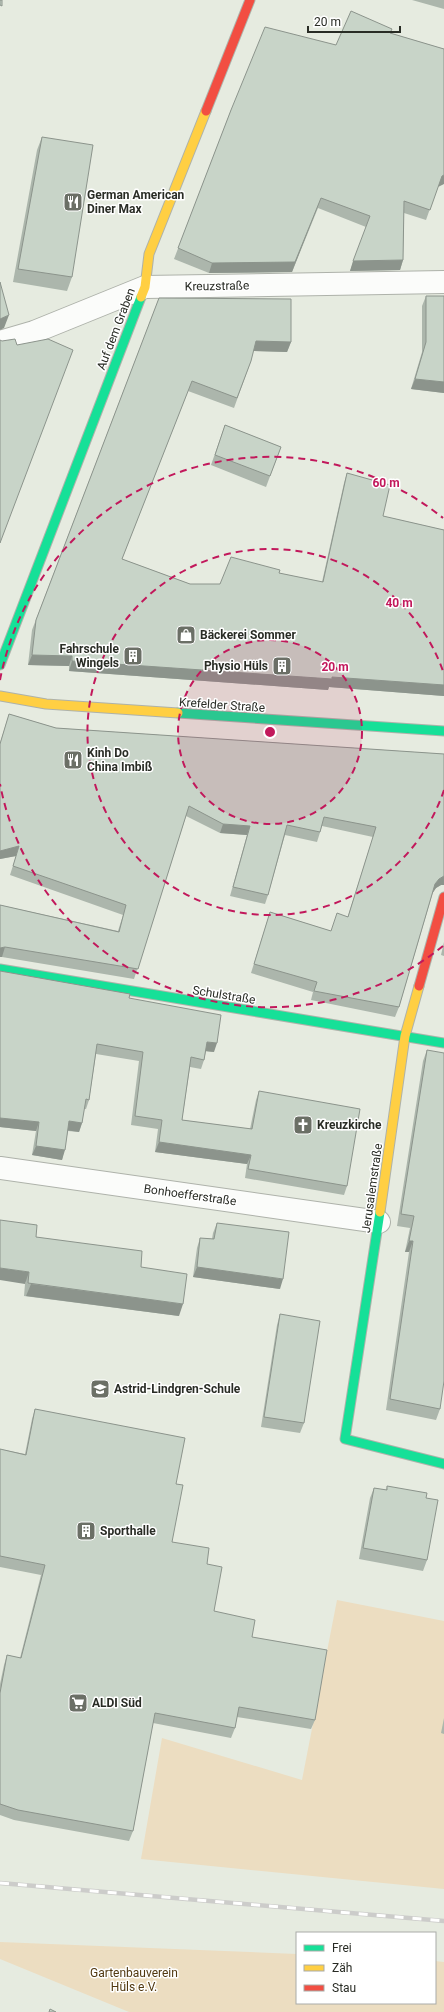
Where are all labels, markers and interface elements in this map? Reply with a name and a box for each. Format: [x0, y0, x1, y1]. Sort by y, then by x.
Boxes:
scale bar [308, 8, 400, 34]
text: 20 m [314, 15, 341, 29]
place label: German American Diner Max [87, 188, 185, 216]
restaurant icon: German American Diner Max [62, 191, 84, 213]
street label: Kreuzstraße [185, 278, 249, 294]
street label: Auf dem Graben [94, 286, 138, 372]
text: 60 m [372, 476, 400, 490]
text: 40 m [385, 596, 413, 610]
shop icon: Bäckerei Sommer [175, 624, 197, 646]
place label: Bäckerei Sommer [200, 628, 296, 642]
place label: Fahrschule Wingels [60, 642, 120, 670]
building icon: Fahrschule Wingels [122, 645, 144, 667]
building icon: Physio Hüls [271, 655, 293, 677]
place label: Physio Hüls [204, 659, 268, 673]
text: 20 m [321, 660, 349, 674]
street label: Krefelder Straße [178, 695, 266, 715]
centre of rings [263, 725, 277, 739]
place label: Kinh Do China Imbiß [87, 746, 153, 774]
restaurant icon: Kinh Do China Imbiß [62, 749, 84, 771]
street label: Schulstraße [192, 983, 256, 1007]
church icon: Kreuzkirche [292, 1114, 314, 1136]
place label: Kreuzkirche [317, 1118, 382, 1132]
street label: Jerusalemstraße [359, 1142, 385, 1234]
street label: Bonhoefferstraße [143, 1182, 237, 1208]
school or university icon: Astrid-Lindgren-Schule [89, 1378, 111, 1400]
place label: Astrid-Lindgren-Schule [114, 1382, 241, 1396]
building icon: Sporthalle [75, 1520, 97, 1542]
place label: Sporthalle [100, 1524, 156, 1538]
supermarket icon: ALDI Süd [67, 1692, 89, 1714]
place label: ALDI Süd [92, 1696, 142, 1710]
legend [296, 1932, 436, 2004]
text: Frei [332, 1941, 352, 1955]
text: Zäh [332, 1961, 352, 1975]
park label: Gartenbauverein Hüls e.V. [90, 1966, 178, 1994]
text: Stau [332, 1981, 356, 1995]

